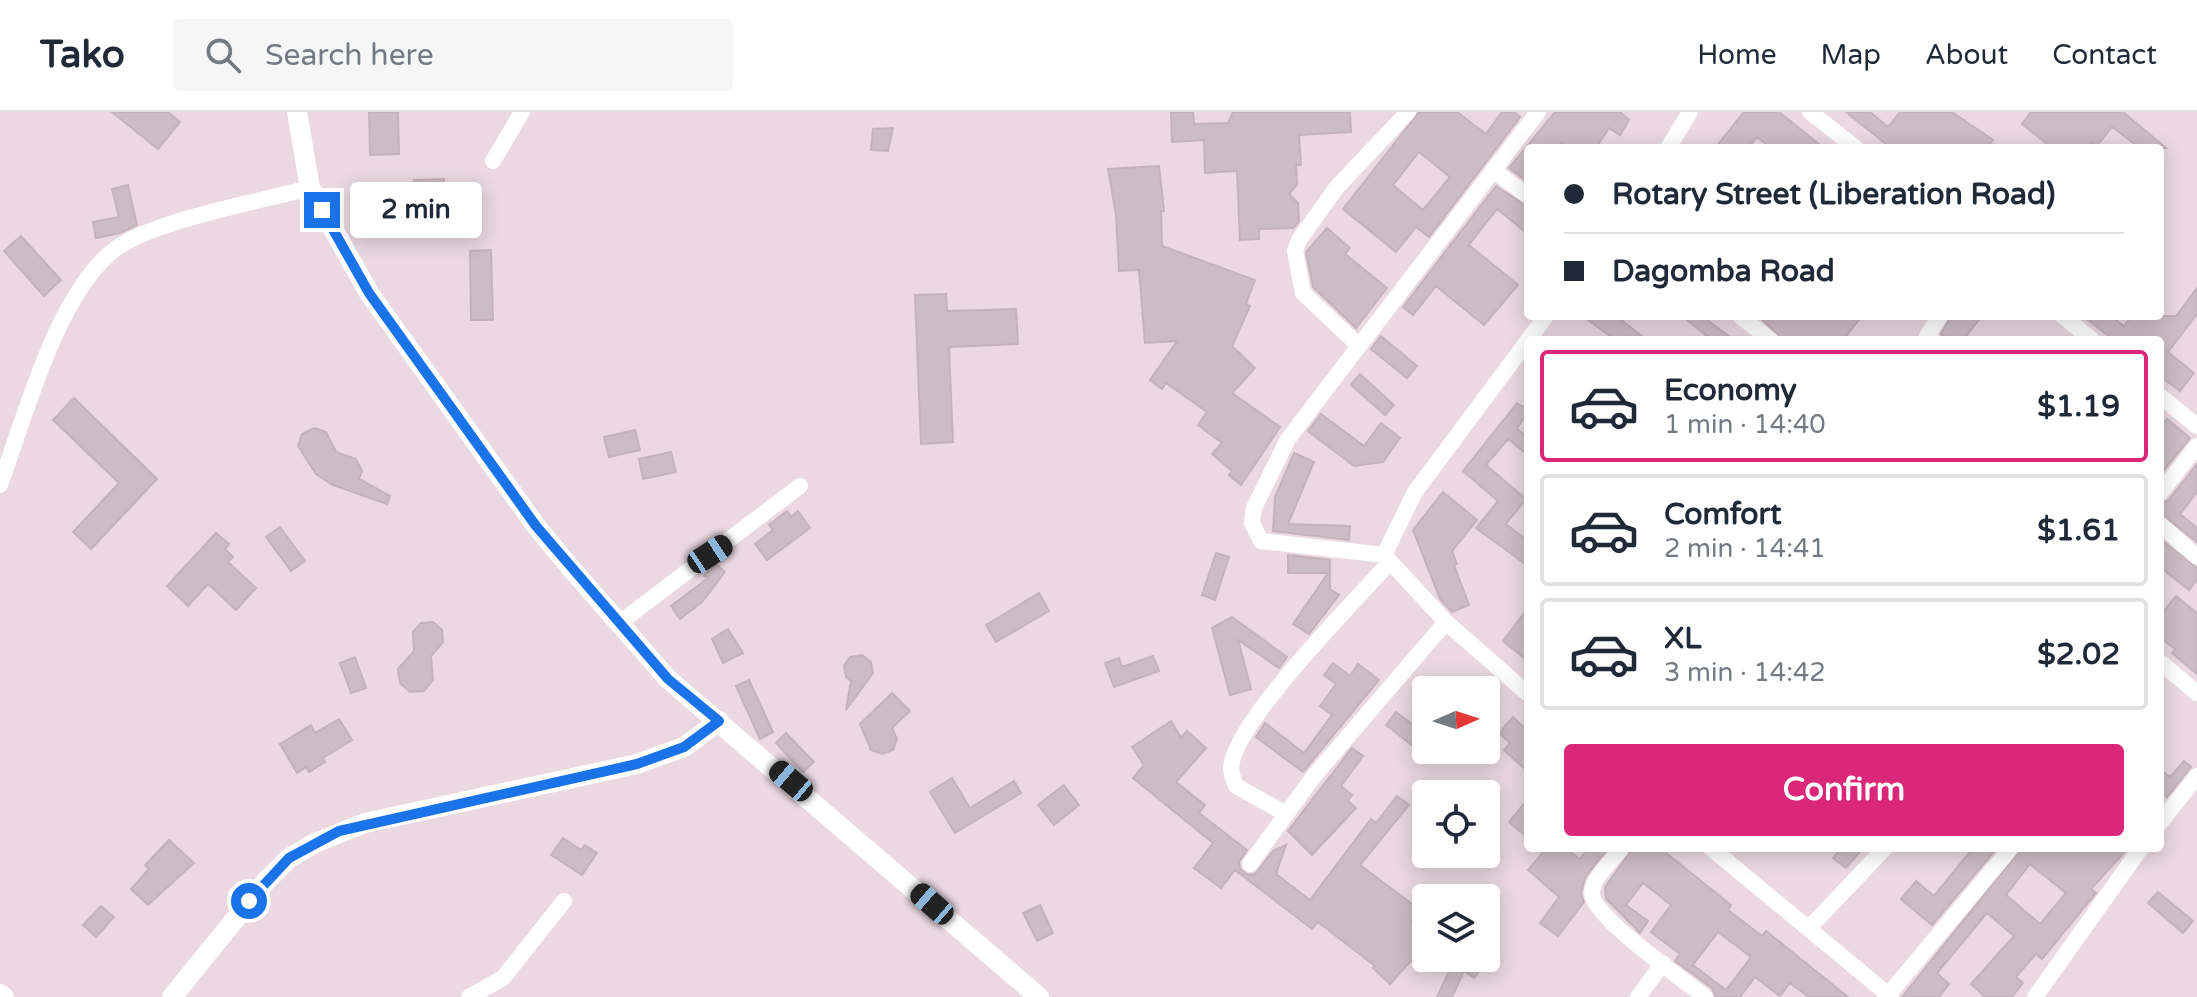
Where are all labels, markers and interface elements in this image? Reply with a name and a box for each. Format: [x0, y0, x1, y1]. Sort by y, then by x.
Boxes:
search box [173, 19, 733, 91]
text: Tako [40, 32, 125, 78]
icon: search [201, 33, 245, 77]
text: Search here [265, 37, 434, 74]
text: Home [1697, 38, 1777, 72]
text: Map [1821, 38, 1881, 72]
text: About [1925, 38, 2008, 72]
text: Contact [2052, 38, 2157, 72]
text: Rotary Street (Liberation Road) [1612, 176, 2055, 213]
callout: 2 min [350, 182, 482, 238]
route end [304, 192, 340, 228]
text: 2 min [381, 194, 451, 225]
text: Dagomba Road [1612, 253, 1835, 290]
icon: car [1568, 370, 1640, 442]
text: Economy [1664, 372, 1797, 409]
text: $1.19 [2037, 388, 2120, 425]
text: 1 min · 14:40 [1664, 409, 1826, 440]
icon: car [1568, 494, 1640, 566]
text: Comfort [1664, 496, 1782, 533]
text: $1.61 [2037, 512, 2120, 549]
car [683, 531, 737, 577]
text: 2 min · 14:41 [1664, 533, 1826, 564]
icon: car [1568, 618, 1640, 690]
text: XL [1664, 620, 1701, 657]
text: $2.02 [2037, 636, 2120, 673]
text: 3 min · 14:42 [1664, 657, 1826, 688]
north arrow [1412, 676, 1500, 764]
map controls [1412, 676, 1500, 972]
button: Confirm [1564, 744, 2124, 836]
car [765, 756, 817, 806]
button: locate [1412, 780, 1500, 868]
car [906, 879, 958, 929]
route start [231, 883, 267, 919]
button: layers [1412, 884, 1500, 972]

